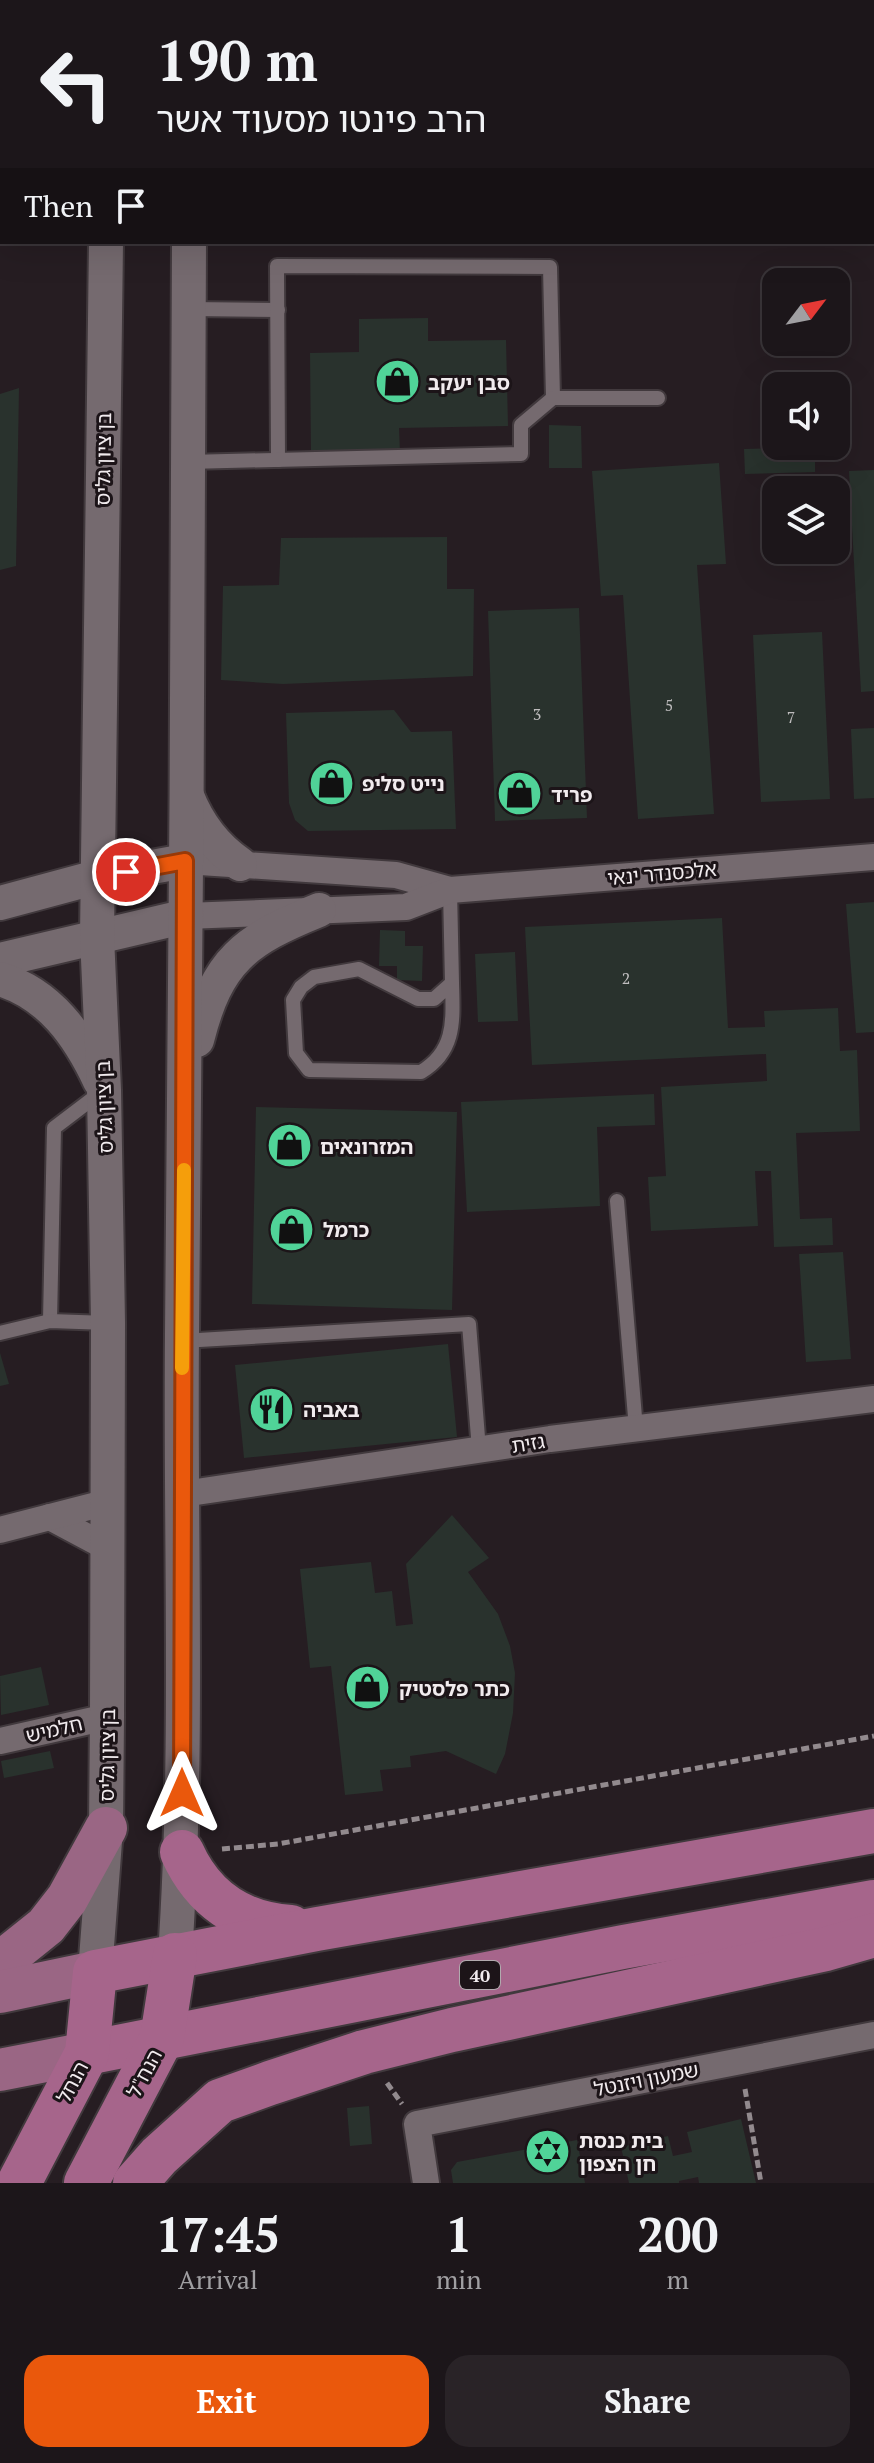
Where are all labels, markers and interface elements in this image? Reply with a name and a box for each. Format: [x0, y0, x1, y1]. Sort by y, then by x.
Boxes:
text: 190 m [156, 23, 318, 97]
icon: left [24, 32, 128, 136]
text: הרב פינטו מסעוד אשר [156, 95, 486, 142]
icon: arrive [109, 184, 153, 228]
text: Then [24, 186, 93, 226]
north arrow [762, 268, 850, 356]
map controls [762, 268, 850, 564]
shop icon: סבן יעקב [373, 358, 421, 406]
place label: סבן יעקב [428, 369, 510, 396]
button: sound [762, 372, 850, 460]
street label: בן ציון גליס [89, 412, 117, 506]
button: layers [762, 476, 850, 564]
house number: 5 [665, 694, 673, 716]
house number: 3 [533, 703, 541, 725]
house number: 7 [787, 706, 795, 728]
shop icon: נייט סליפ [307, 759, 355, 807]
place label: נייט סליפ [362, 770, 445, 797]
shop icon: פריד [496, 770, 544, 818]
place label: פריד [551, 781, 592, 808]
pin [92, 838, 160, 906]
icon: arrive [104, 850, 148, 894]
street label: אלכסנדר ינאי [606, 855, 718, 891]
house number: 2 [622, 967, 630, 989]
street label: בן ציון גליס [89, 1060, 119, 1154]
shop icon: המזרונאים [265, 1122, 313, 1170]
place label: המזרונאים [320, 1133, 414, 1160]
shop icon: כרמל [268, 1205, 316, 1253]
place label: כרמל [323, 1216, 369, 1243]
restaurant icon: באביה [248, 1385, 296, 1433]
place label: באביה [303, 1396, 360, 1423]
street label: גזית [509, 1427, 547, 1459]
shop icon: כתר פלסטיק [344, 1664, 392, 1712]
place label: כתר פלסטיק [399, 1675, 510, 1702]
street label: בן ציון גליס [93, 1708, 121, 1802]
street label: חלמיש [23, 1709, 85, 1749]
position arrow [140, 1751, 224, 1835]
road number: 40 [460, 1961, 500, 1989]
street label: הנח"ל [120, 2044, 168, 2102]
street label: הנחל [50, 2056, 94, 2108]
street label: שמעון ויזנטל [591, 2056, 701, 2102]
synagogue icon: בית כנסת חן הצפון [524, 2127, 572, 2175]
place label: בית כנסת חן הצפון [579, 2127, 664, 2177]
text: 17:45 [155, 2202, 280, 2266]
text: 1 [445, 2202, 472, 2266]
text: 200 [637, 2202, 719, 2266]
text: Arrival [178, 2262, 258, 2296]
text: min [436, 2262, 482, 2296]
text: m [667, 2262, 689, 2296]
button: Exit [24, 2355, 429, 2447]
button: Share [445, 2355, 850, 2447]

